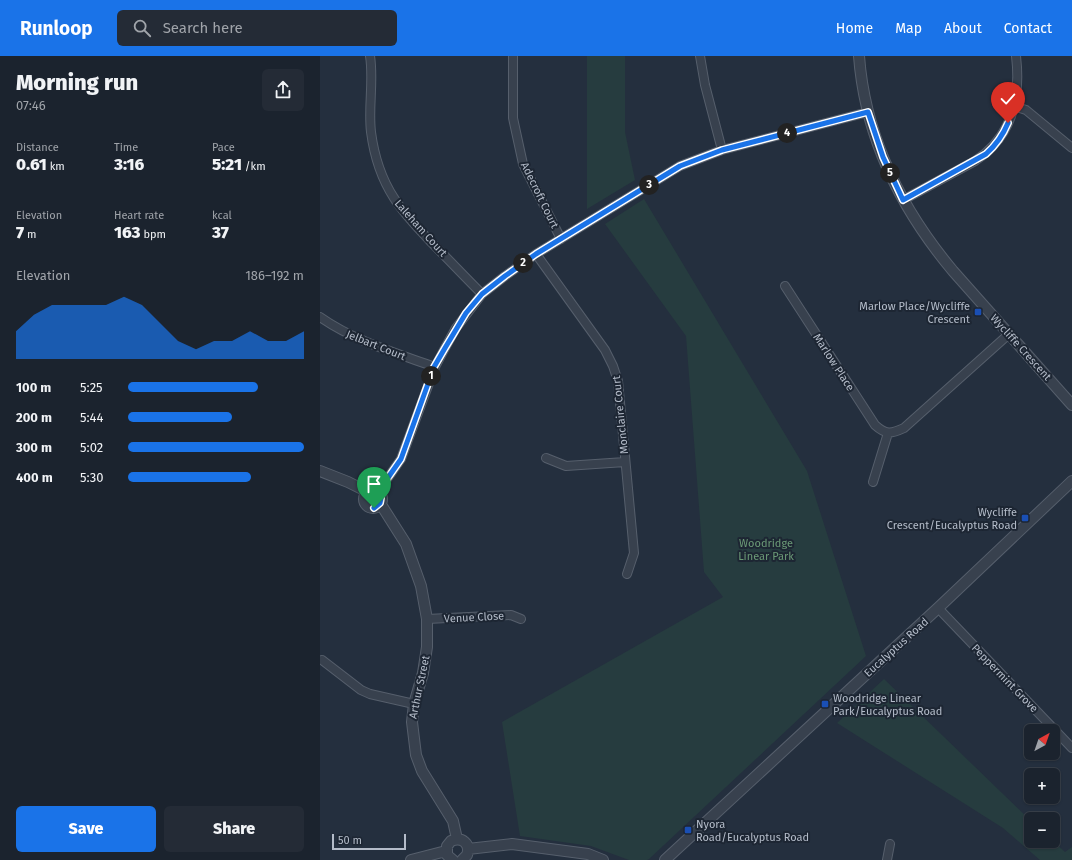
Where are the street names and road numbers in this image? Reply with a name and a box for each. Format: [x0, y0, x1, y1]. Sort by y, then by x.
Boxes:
street label: Adecroft Court [518, 160, 561, 230]
street label: Laleham Court [392, 197, 450, 260]
street label: Wycliffe Crescent [987, 312, 1054, 383]
street label: Jelbart Court [344, 328, 408, 363]
street label: Marlow Place [810, 331, 857, 393]
street label: Monclaire Court [610, 375, 631, 455]
street label: Venue Close [444, 609, 505, 626]
street label: Eucalyptus Road [862, 615, 931, 680]
street label: Peppermint Grove [969, 642, 1041, 715]
street label: Arthur Street [406, 654, 433, 720]

